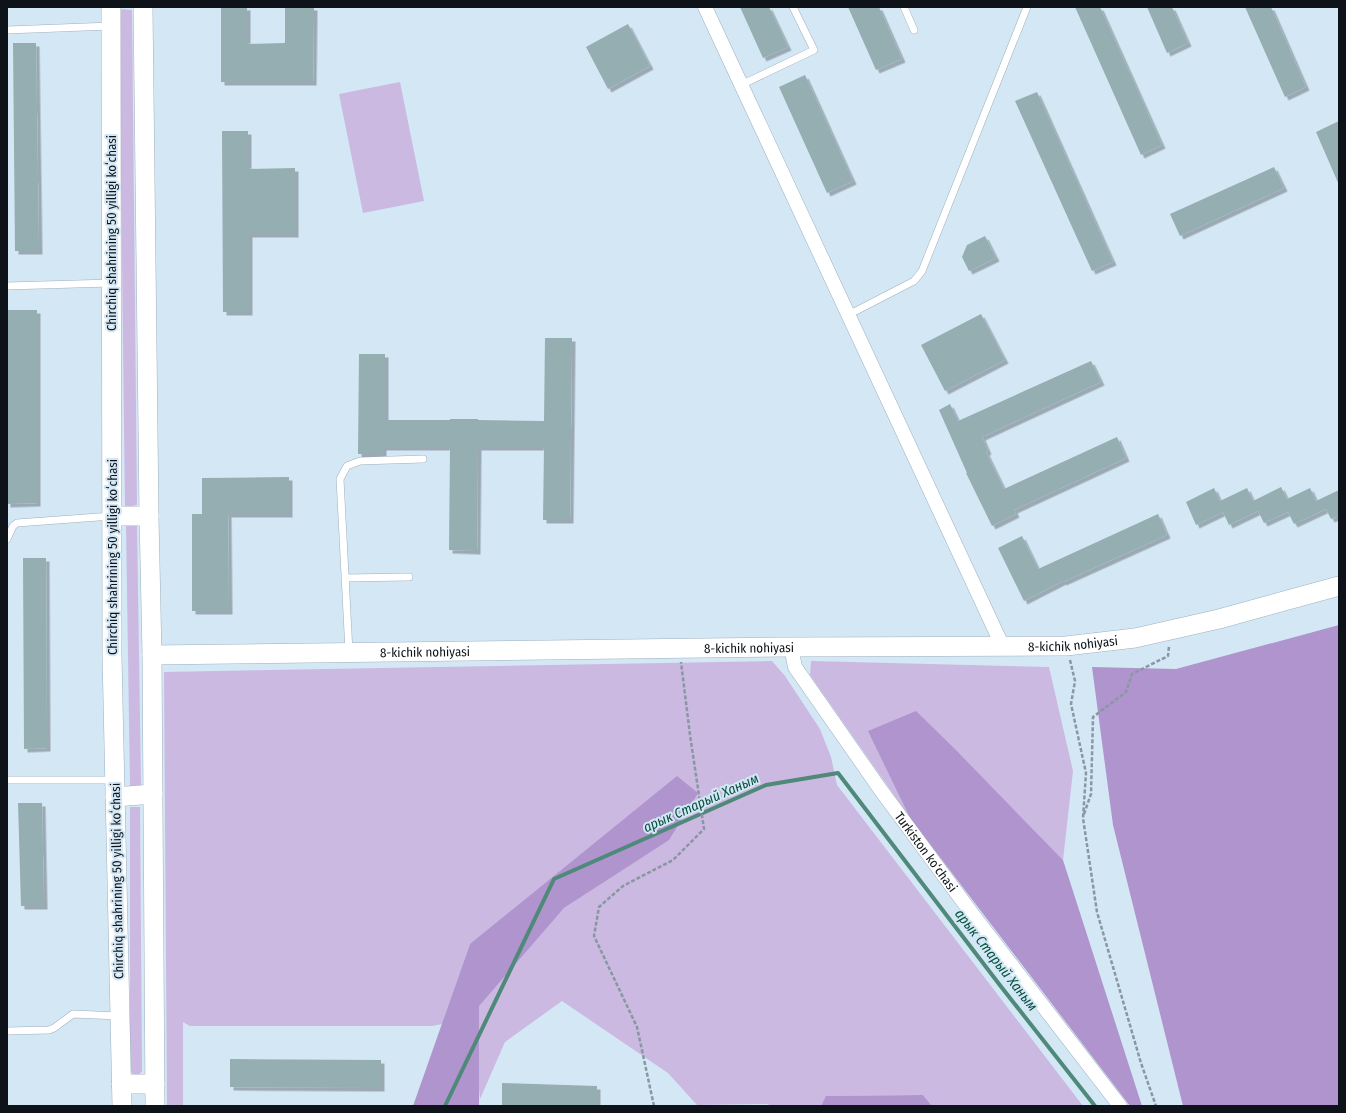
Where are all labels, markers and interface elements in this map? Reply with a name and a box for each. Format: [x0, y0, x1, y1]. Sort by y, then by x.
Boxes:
street label: Chirchiq shahrining 50 yilligi koʻchasi [104, 135, 119, 331]
street label: Chirchiq shahrining 50 yilligi koʻchasi [105, 459, 120, 655]
street label: 8-kichik nohiyasi [1028, 633, 1119, 654]
street label: 8-kichik nohiyasi [704, 639, 794, 656]
street label: 8-kichik nohiyasi [380, 644, 470, 660]
water label: арык Старый Ханым [641, 770, 761, 836]
street label: Chirchiq shahrining 50 yilligi koʻchasi [108, 783, 126, 979]
street label: Turkiston ko‘chasi [892, 809, 961, 895]
water label: арык Старый Ханым [951, 906, 1041, 1014]

